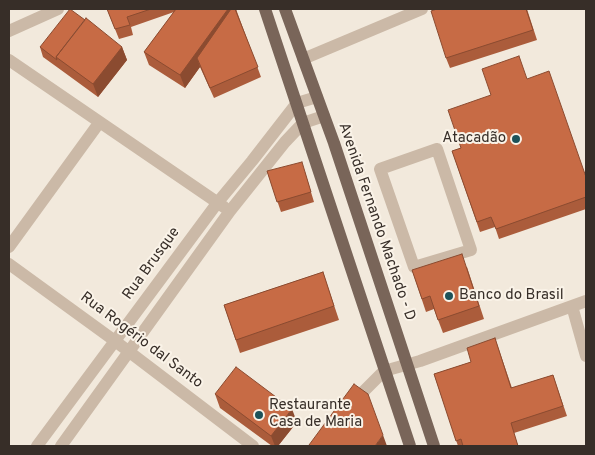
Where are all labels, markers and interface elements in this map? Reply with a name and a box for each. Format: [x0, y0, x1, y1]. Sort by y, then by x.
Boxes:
street label: Avenida Fernando Machado - D [334, 121, 418, 323]
place label: Atacadão [442, 130, 506, 148]
marker: Atacadão [510, 133, 522, 145]
street label: Rua Brusque [120, 224, 184, 304]
place label: Banco do Brasil [459, 287, 564, 305]
street label: Rua Rogério dal Santo [76, 289, 206, 393]
marker: Banco do Brasil [443, 290, 455, 302]
place label: Restaurante Casa de Maria [269, 397, 362, 432]
marker: Restaurante Casa de Maria [253, 409, 265, 421]

